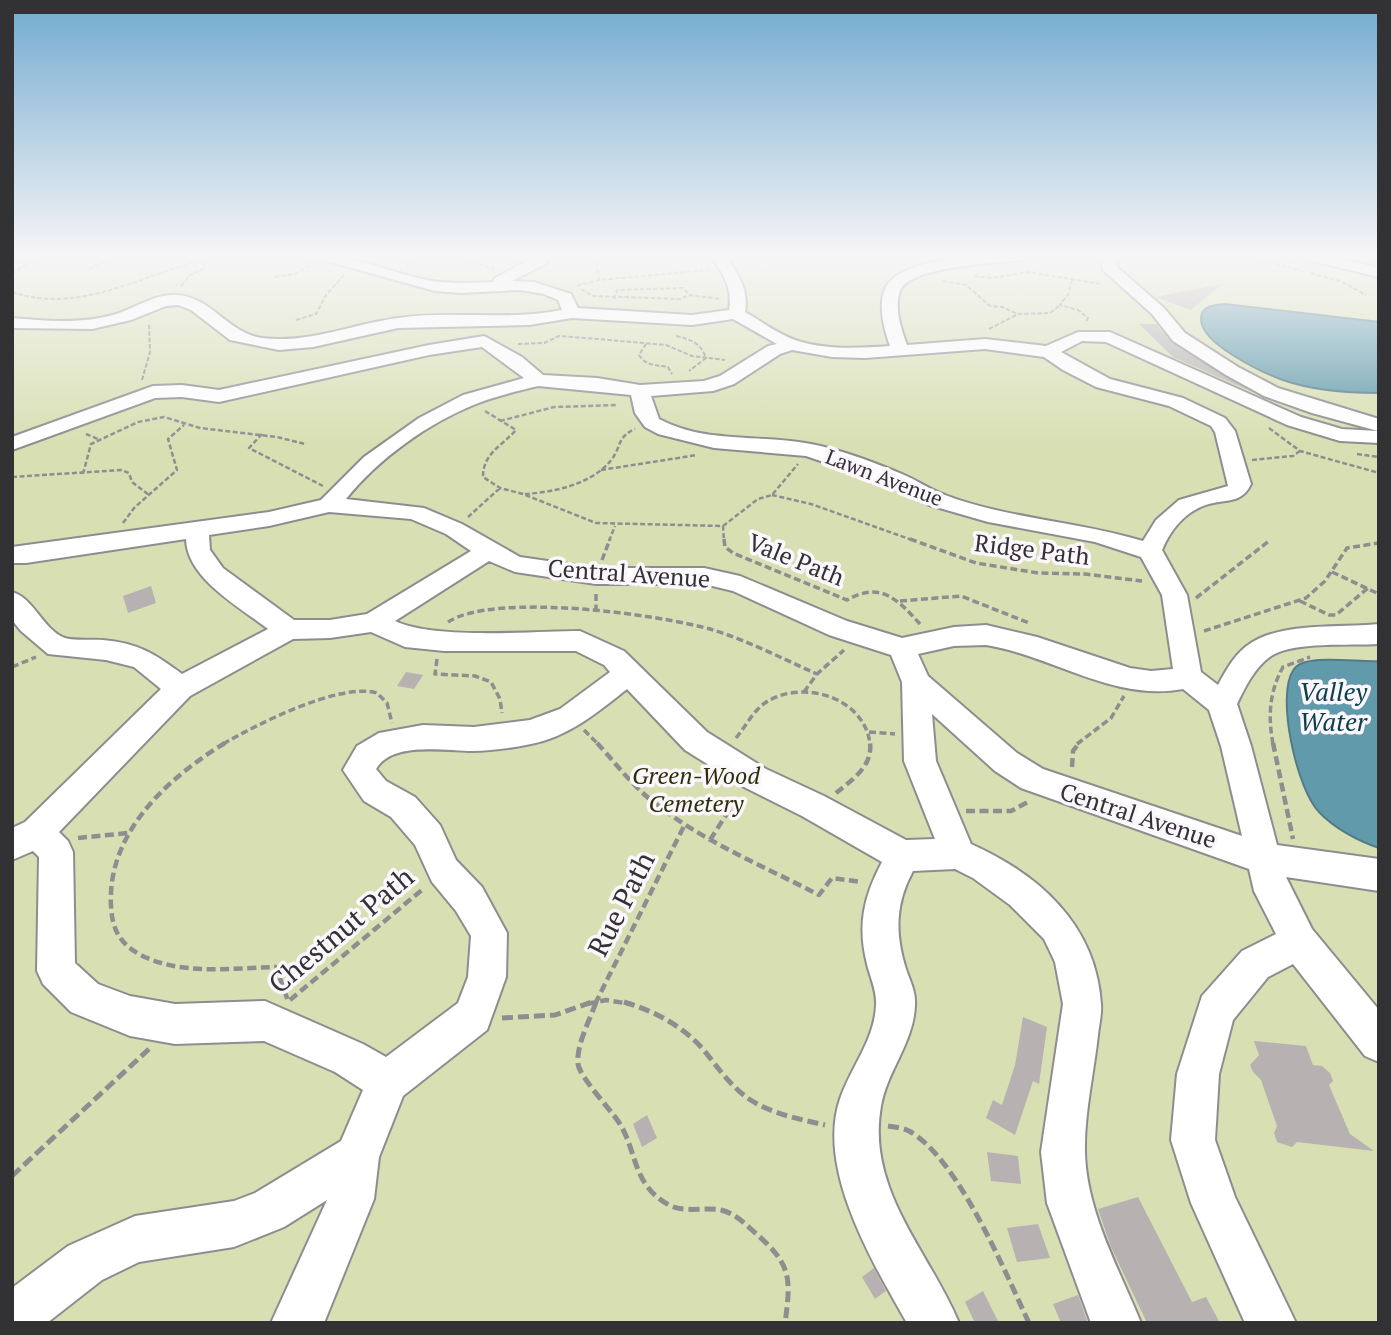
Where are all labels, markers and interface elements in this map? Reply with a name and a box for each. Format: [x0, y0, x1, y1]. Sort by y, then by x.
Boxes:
street label: Lawn Avenue [822, 442, 947, 512]
street label: Vale Path [744, 525, 849, 593]
street label: Ridge Path [973, 526, 1092, 572]
street label: Central Avenue [547, 551, 711, 595]
water label: Valley Water [1299, 674, 1368, 738]
park label: Green-Wood Cemetery [632, 759, 761, 819]
street label: Central Avenue [1056, 775, 1221, 855]
street label: Rue Path [579, 845, 663, 962]
street label: Chestnut Path [260, 858, 421, 1001]

